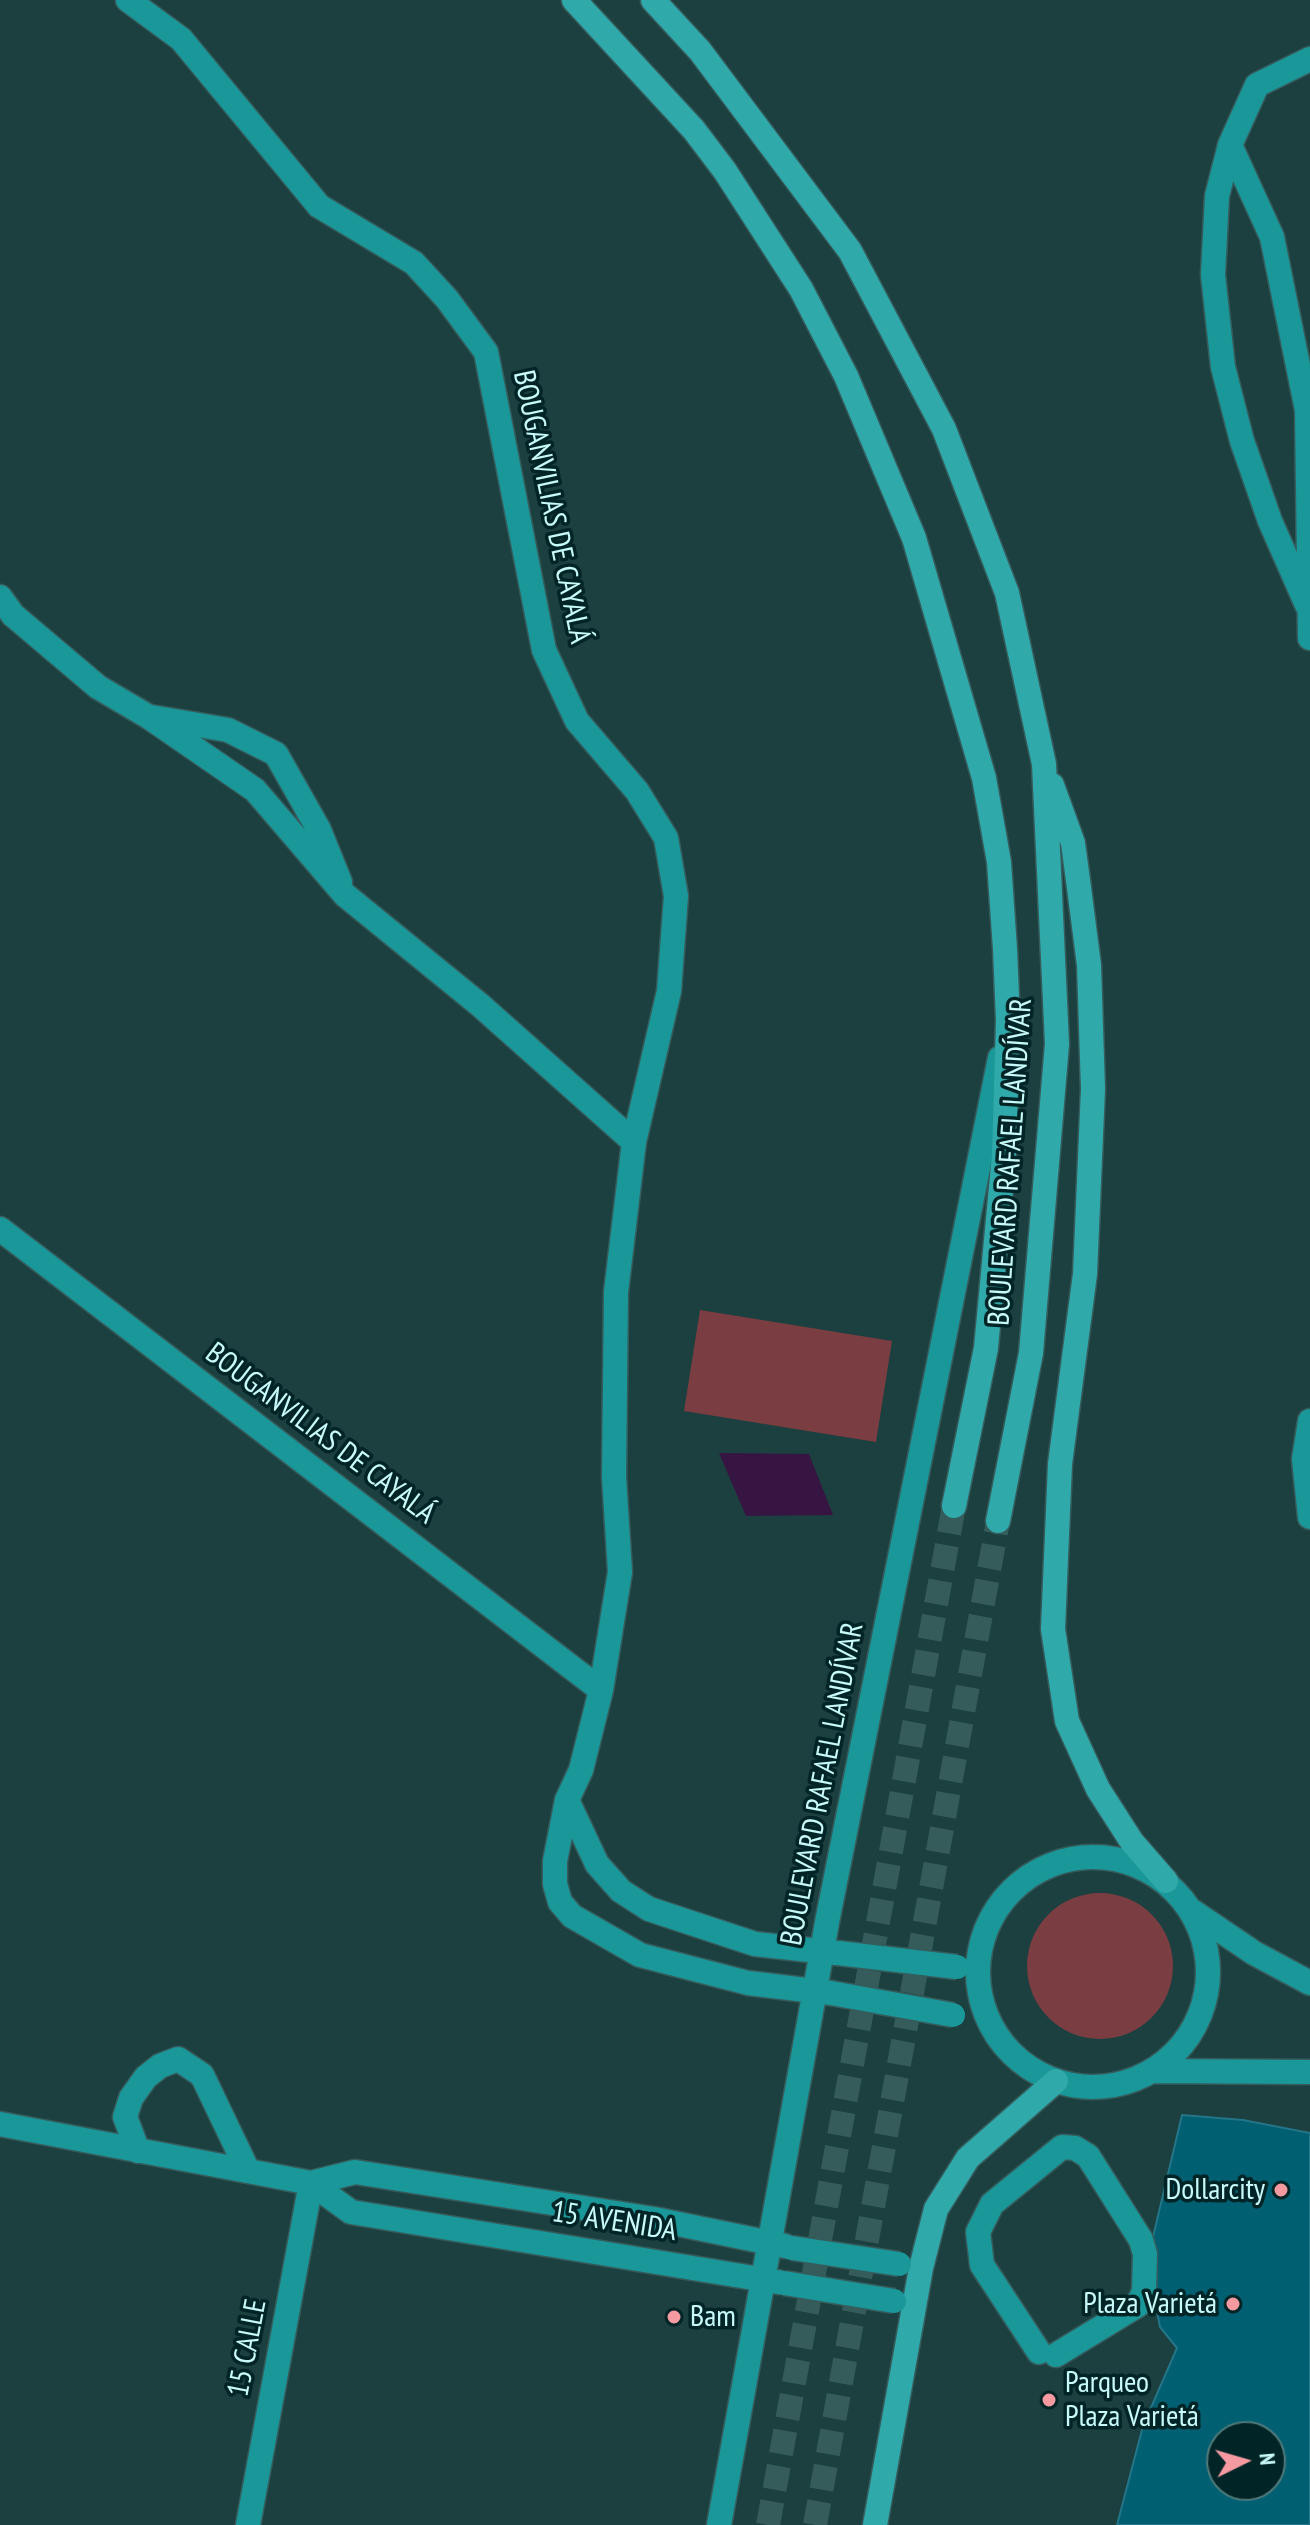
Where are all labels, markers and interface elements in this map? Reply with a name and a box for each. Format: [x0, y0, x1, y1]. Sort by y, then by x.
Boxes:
street label: BOUGANVILIAS DE CAYALÁ [504, 367, 598, 647]
street label: BOULEVARD RAFAEL LANDÍVAR [982, 997, 1040, 1327]
street label: BOUGANVILIAS DE CAYALÁ [198, 1336, 442, 1532]
street label: BOULEVARD RAFAEL LANDÍVAR [774, 1620, 872, 1948]
place label: Dollarcity [1166, 2172, 1265, 2208]
marker: Dollarcity [1272, 2181, 1290, 2199]
street label: 15 AVENIDA [549, 2194, 679, 2250]
place label: Plaza Varietá [1083, 2286, 1217, 2322]
marker: Plaza Varietá [1224, 2295, 1242, 2313]
street label: 15 CALLE [221, 2296, 275, 2400]
place label: Bam [690, 2299, 736, 2335]
marker: Bam [665, 2308, 683, 2326]
place label: Parqueo Plaza Varietá [1065, 2365, 1199, 2436]
marker: Parqueo Plaza Varietá [1040, 2391, 1058, 2409]
north arrow [1206, 2421, 1286, 2501]
text: N [1253, 2452, 1282, 2466]

